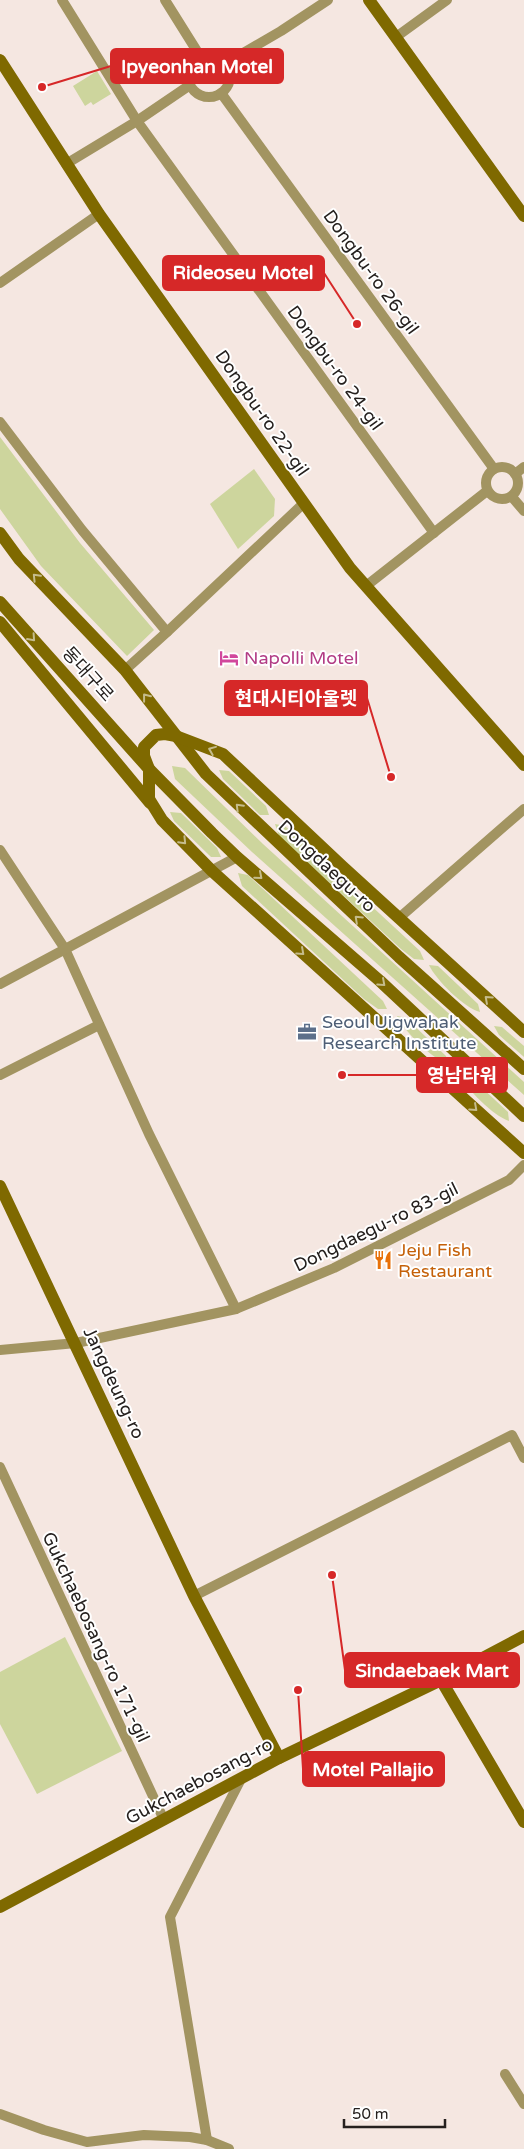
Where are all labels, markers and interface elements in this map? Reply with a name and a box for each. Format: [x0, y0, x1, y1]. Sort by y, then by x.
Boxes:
callout: Ipyeonhan Motel [111, 49, 283, 83]
text: Ipyeonhan Motel [121, 56, 273, 79]
street label: Dongbu-ro 26-gil [318, 205, 424, 339]
callout: Rideoseu Motel [163, 256, 324, 290]
text: Rideoseu Motel [172, 262, 314, 284]
street label: Dongbu-ro 24-gil [282, 301, 388, 435]
street label: Dongbu-ro 22-gil [210, 346, 314, 480]
one-way arrow [33, 574, 42, 583]
one-way arrow [27, 632, 35, 641]
street label: 동대구로 [58, 642, 118, 706]
hotel icon: Napolli Motel [218, 647, 240, 669]
place label: Napolli Motel [244, 647, 358, 669]
callout: 현대시티아울렛 [225, 681, 367, 715]
text: 현대시티아울렛 [235, 688, 357, 710]
one-way arrow [143, 694, 151, 703]
one-way arrow [208, 746, 217, 756]
one-way arrow [236, 804, 245, 813]
street label: Dongdaegu-ro [274, 815, 380, 917]
one-way arrow [177, 835, 186, 844]
one-way arrow [254, 870, 263, 879]
one-way arrow [354, 916, 363, 925]
one-way arrow [296, 946, 305, 955]
one-way arrow [377, 977, 386, 986]
one-way arrow [484, 996, 493, 1005]
place label: Seoul Uigwahak Research Institute [322, 1011, 476, 1054]
office icon: Seoul Uigwahak Research Institute [296, 1021, 318, 1043]
callout: 영남타워 [417, 1058, 507, 1092]
text: 영남타워 [427, 1065, 497, 1087]
one-way arrow [469, 1102, 478, 1111]
street label: Dongdaegu-ro 83-gil [290, 1178, 462, 1276]
place label: Jeju Fish Restaurant [398, 1239, 492, 1282]
restaurant icon: Jeju Fish Restaurant [372, 1249, 394, 1271]
street label: Jangdeung-ro [79, 1324, 149, 1442]
street label: Gukchaebosang-ro 171-gil [38, 1528, 154, 1746]
callout: Sindaebaek Mart [345, 1653, 519, 1687]
text: Sindaebaek Mart [355, 1660, 510, 1682]
street label: Gukchaebosang-ro [122, 1733, 276, 1829]
callout: Motel Pallajio [303, 1752, 444, 1786]
text: Motel Pallajio [312, 1759, 434, 1782]
scale bar [344, 2096, 445, 2128]
text: 50 m [352, 2105, 389, 2123]

